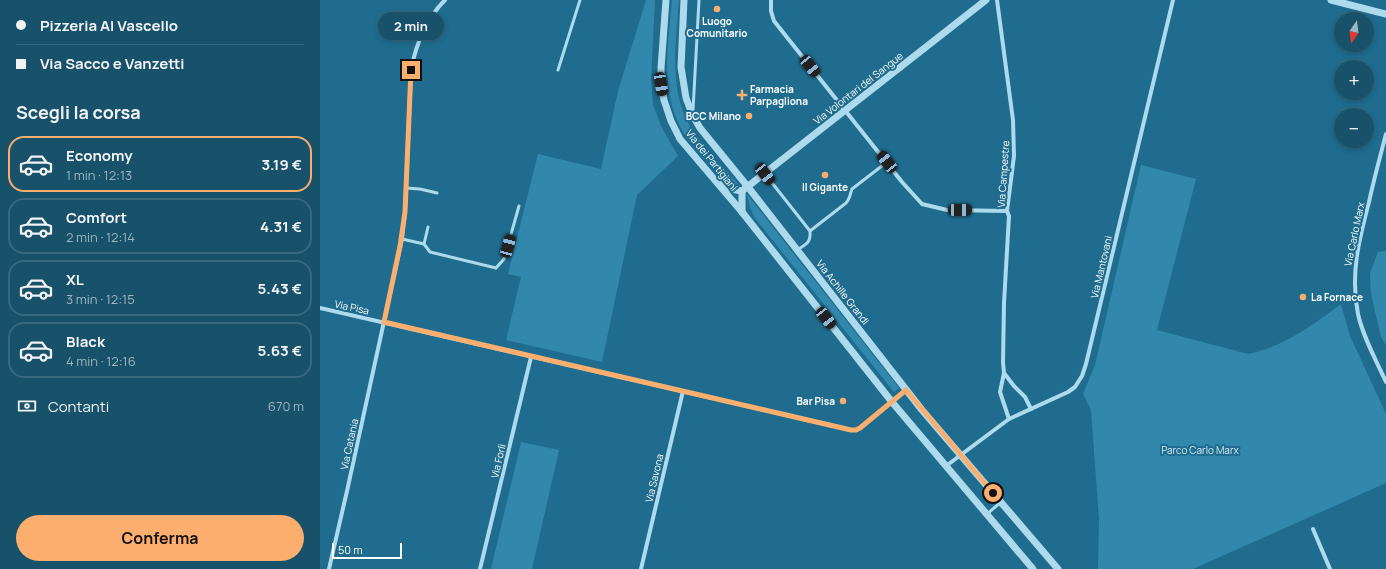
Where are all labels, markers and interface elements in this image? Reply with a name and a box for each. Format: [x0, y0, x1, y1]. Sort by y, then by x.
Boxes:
marker: Luogo Comunitario [712, 4, 722, 14]
callout: 2 min [378, 12, 444, 40]
north arrow [1334, 12, 1374, 52]
map controls [1334, 12, 1374, 148]
place label: Luogo Comunitario [687, 14, 747, 40]
text: Pizzeria Al Vascello [40, 15, 178, 36]
text: 2 min [394, 17, 428, 35]
street label: Via Volontari del Sangue [810, 48, 906, 127]
text: Via Sacco e Vanzetti [40, 53, 184, 74]
car [798, 53, 822, 79]
button: + [1334, 60, 1374, 100]
route end [402, 61, 420, 79]
car [653, 71, 669, 97]
place label: Farmacia Parpagliona [750, 82, 808, 108]
marker: Farmacia Parpagliona [737, 90, 747, 100]
text: Scegli la corsa [16, 100, 141, 124]
button: − [1334, 108, 1374, 148]
place label: BCC Milano [686, 109, 741, 123]
marker: BCC Milano [744, 111, 754, 121]
street label: Via dei Partigiani [683, 126, 741, 194]
street label: Via Campestre [994, 140, 1012, 208]
text: Economy [66, 145, 133, 166]
icon: car [18, 146, 54, 182]
car [875, 149, 899, 175]
text: 3.19 € [261, 154, 302, 175]
car [753, 161, 777, 187]
text: 1 min · 12:13 [66, 166, 132, 184]
marker: Il Gigante [820, 170, 830, 180]
place label: Il Gigante [802, 180, 848, 194]
street label: Via Carlo Marx [1340, 200, 1368, 267]
car [948, 204, 972, 216]
text: Comfort [66, 207, 127, 228]
icon: car [18, 208, 54, 244]
text: 4.31 € [260, 216, 302, 237]
text: 2 min · 12:14 [66, 228, 135, 246]
car [499, 233, 517, 259]
street label: Via Mantovani [1087, 234, 1115, 300]
street label: Via Achille Grandi [813, 257, 873, 327]
text: XL [66, 269, 84, 290]
icon: car [18, 270, 54, 306]
text: 5.43 € [258, 278, 302, 299]
text: 3 min · 12:15 [66, 290, 135, 308]
place label: La Fornace [1311, 290, 1363, 304]
marker: La Fornace [1298, 292, 1308, 302]
street label: Via Pisa [333, 297, 371, 317]
car [814, 305, 838, 331]
text: Black [66, 331, 105, 352]
icon: car [18, 332, 54, 368]
text: 5.63 € [257, 340, 302, 361]
text: 4 min · 12:16 [66, 352, 136, 370]
place label: Bar Pisa [797, 394, 835, 408]
icon: cash [16, 395, 38, 417]
text: Contanti [48, 396, 109, 417]
marker: Bar Pisa [838, 396, 848, 406]
text: 670 m [268, 397, 304, 415]
street label: Via Catania [337, 417, 361, 471]
street label: Via Forlì [487, 442, 509, 480]
park label: Parco Carlo Marx [1161, 443, 1240, 457]
street label: Via Savona [642, 452, 666, 504]
route start [984, 484, 1002, 502]
button: Conferma [16, 515, 304, 561]
scale bar [332, 541, 402, 560]
text: 50 m [338, 542, 363, 557]

